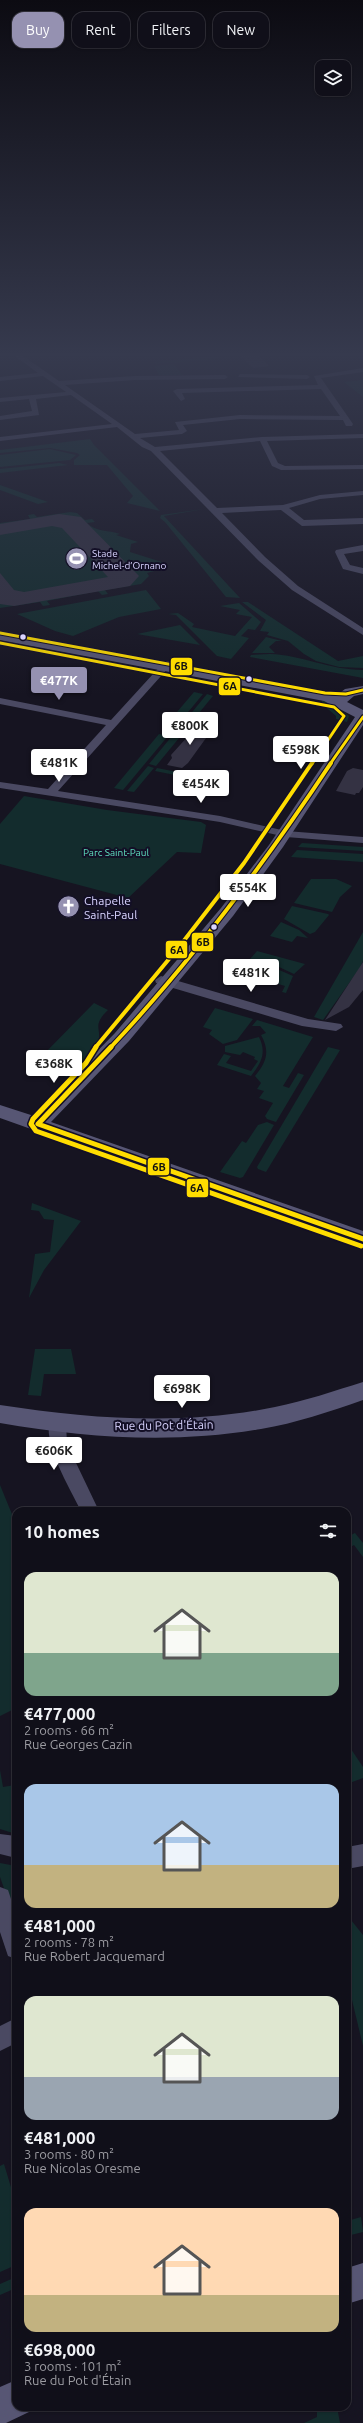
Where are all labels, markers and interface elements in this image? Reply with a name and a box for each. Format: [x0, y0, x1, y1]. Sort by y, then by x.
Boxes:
chip: Buy [12, 12, 64, 48]
chip: Rent [72, 12, 130, 48]
chip: Filters [138, 12, 205, 48]
chip: New [213, 12, 269, 48]
map controls [315, 60, 351, 96]
button: layers [315, 60, 351, 96]
sports icon: Stade Michel-d’Ornano [64, 546, 90, 572]
place label: Stade Michel-d’Ornano [92, 548, 167, 571]
unlabelled marker [18, 632, 28, 642]
line badge: 6B [170, 657, 193, 676]
text: 6B [174, 660, 188, 672]
pin: €477K [31, 667, 87, 701]
text: €477K [40, 673, 78, 687]
unlabelled marker [244, 674, 254, 684]
line badge: 6A [218, 677, 241, 696]
text: 6A [223, 680, 237, 692]
pin: €800K [162, 712, 218, 746]
text: €800K [171, 718, 209, 732]
pin: €598K [273, 736, 329, 770]
text: €598K [282, 742, 320, 756]
pin: €481K [31, 749, 87, 783]
text: €481K [40, 755, 78, 769]
pin: €454K [173, 770, 229, 804]
text: €454K [182, 776, 220, 790]
park label: Parc Saint-Paul [83, 847, 149, 858]
pin: €554K [220, 874, 276, 908]
text: €554K [229, 880, 267, 894]
church icon: Chapelle Saint-Paul [55, 894, 81, 920]
place label: Chapelle Saint-Paul [84, 894, 137, 921]
unlabelled marker [209, 922, 219, 932]
line badge: 6B [191, 932, 214, 952]
text: 6B [196, 936, 210, 948]
line badge: 6A [165, 940, 188, 959]
text: 6A [170, 944, 184, 956]
pin: €481K [223, 959, 279, 993]
text: €481K [232, 965, 270, 979]
pin: €368K [26, 1050, 82, 1084]
text: €368K [35, 1056, 73, 1070]
line badge: 6B [147, 1157, 170, 1176]
text: 6B [152, 1161, 166, 1173]
line badge: 6A [186, 1178, 209, 1198]
text: 6A [190, 1182, 204, 1194]
pin: €698K [154, 1375, 210, 1409]
text: €698K [163, 1381, 201, 1395]
street label: Rue du Pot d'Étain [114, 1418, 214, 1432]
pin: €606K [26, 1437, 82, 1471]
text: €606K [35, 1443, 73, 1457]
icon: filters [317, 1520, 339, 1542]
text: 10 homes [24, 1522, 100, 1541]
icon: home [146, 1598, 218, 1670]
text: €477,000 [24, 1704, 95, 1723]
text: 2 rooms · 66 m² [24, 1723, 114, 1737]
text: Rue Georges Cazin [24, 1737, 133, 1751]
icon: home [146, 1810, 218, 1882]
text: €481,000 [24, 1916, 95, 1935]
text: 2 rooms · 78 m² [24, 1935, 114, 1949]
text: Rue Robert Jacquemard [24, 1949, 165, 1963]
icon: home [146, 2022, 218, 2094]
text: €481,000 [24, 2128, 95, 2147]
text: 3 rooms · 80 m² [24, 2147, 114, 2161]
text: Rue Nicolas Oresme [24, 2161, 141, 2175]
icon: home [146, 2234, 218, 2306]
text: €698,000 [24, 2340, 95, 2359]
text: 3 rooms · 101 m² [24, 2359, 121, 2373]
text: Rue du Pot d'Étain [24, 2373, 131, 2387]

